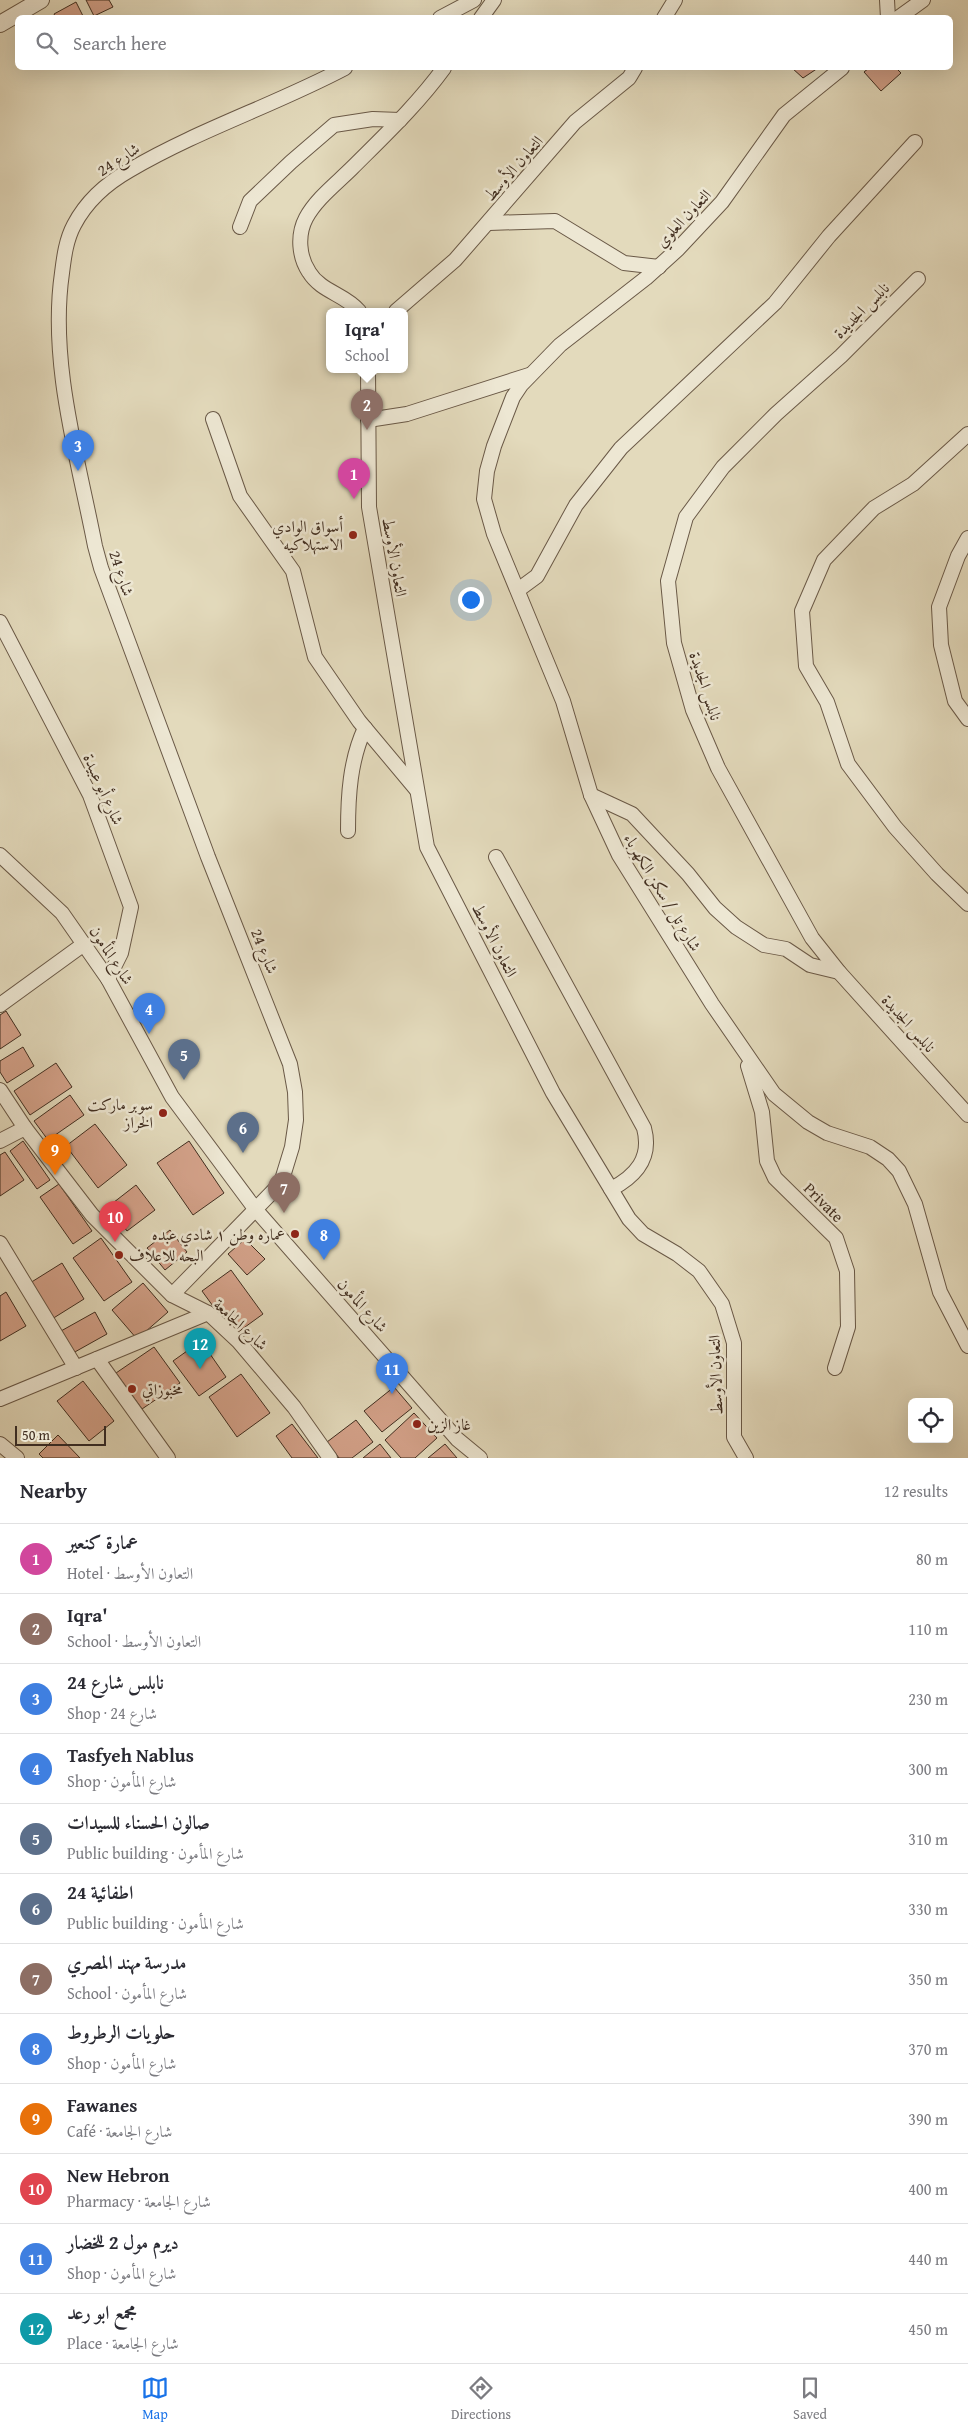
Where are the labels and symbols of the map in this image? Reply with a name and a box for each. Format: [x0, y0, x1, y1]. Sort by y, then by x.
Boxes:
street label: التعاون الأوسط [478, 130, 548, 206]
street label: شارع 24 [92, 136, 145, 183]
street label: التعاون العلوي [650, 183, 717, 253]
street label: نابلس الجديدة [827, 276, 895, 344]
pin: 2 [351, 389, 383, 430]
pin: 3 [62, 430, 94, 471]
pin: 1 [338, 458, 370, 499]
place label: أسواق الوادي الاستهلاكيه [272, 514, 343, 556]
street label: التعاون الأوسط [376, 516, 414, 598]
marker: أسواق الوادي الاستهلاكيه [347, 529, 359, 541]
street label: شارع 24 [101, 547, 141, 600]
your location [458, 587, 484, 613]
street label: نابلس الجديدة [684, 648, 728, 724]
street label: شارع أبو عبيدة [76, 749, 130, 829]
street label: شارع تل / سكن الكهرباء [616, 828, 708, 957]
street label: التعاون الأوسط [466, 899, 524, 981]
street label: شارع المأمون [82, 921, 140, 990]
street label: شارع 24 [243, 925, 285, 978]
street label: نابلس الجديدة [876, 989, 942, 1057]
pin: 4 [133, 993, 165, 1034]
pin: 5 [168, 1039, 200, 1080]
place label: سوبر ماركت الخراز [87, 1092, 153, 1134]
marker: سوبر ماركت الخراز [157, 1107, 169, 1119]
pin: 6 [227, 1112, 259, 1153]
pin: 9 [39, 1134, 71, 1175]
pin: 7 [268, 1172, 300, 1213]
street label: Private [799, 1177, 849, 1227]
pin: 10 [99, 1201, 131, 1242]
pin: 8 [308, 1219, 340, 1260]
place label: عماره وطن ١ شادي عبده [152, 1222, 285, 1247]
marker: عماره وطن ١ شادي عبده [289, 1228, 301, 1240]
place label: البحه للاعلاف [129, 1243, 204, 1267]
marker: البحه للاعلاف [113, 1249, 125, 1261]
street label: شارع المأمون [331, 1272, 394, 1339]
street label: شارع الجامعة [207, 1292, 274, 1357]
pin: 12 [184, 1328, 216, 1369]
street label: التعاون الأوسط [702, 1335, 728, 1415]
pin: 11 [376, 1353, 408, 1394]
place label: مخبوزاتي [142, 1377, 183, 1402]
marker: مخبوزاتي [126, 1383, 138, 1395]
place label: غاز الزين [427, 1412, 471, 1436]
marker: غاز الزين [411, 1418, 423, 1430]
scale bar [15, 1423, 106, 1446]

